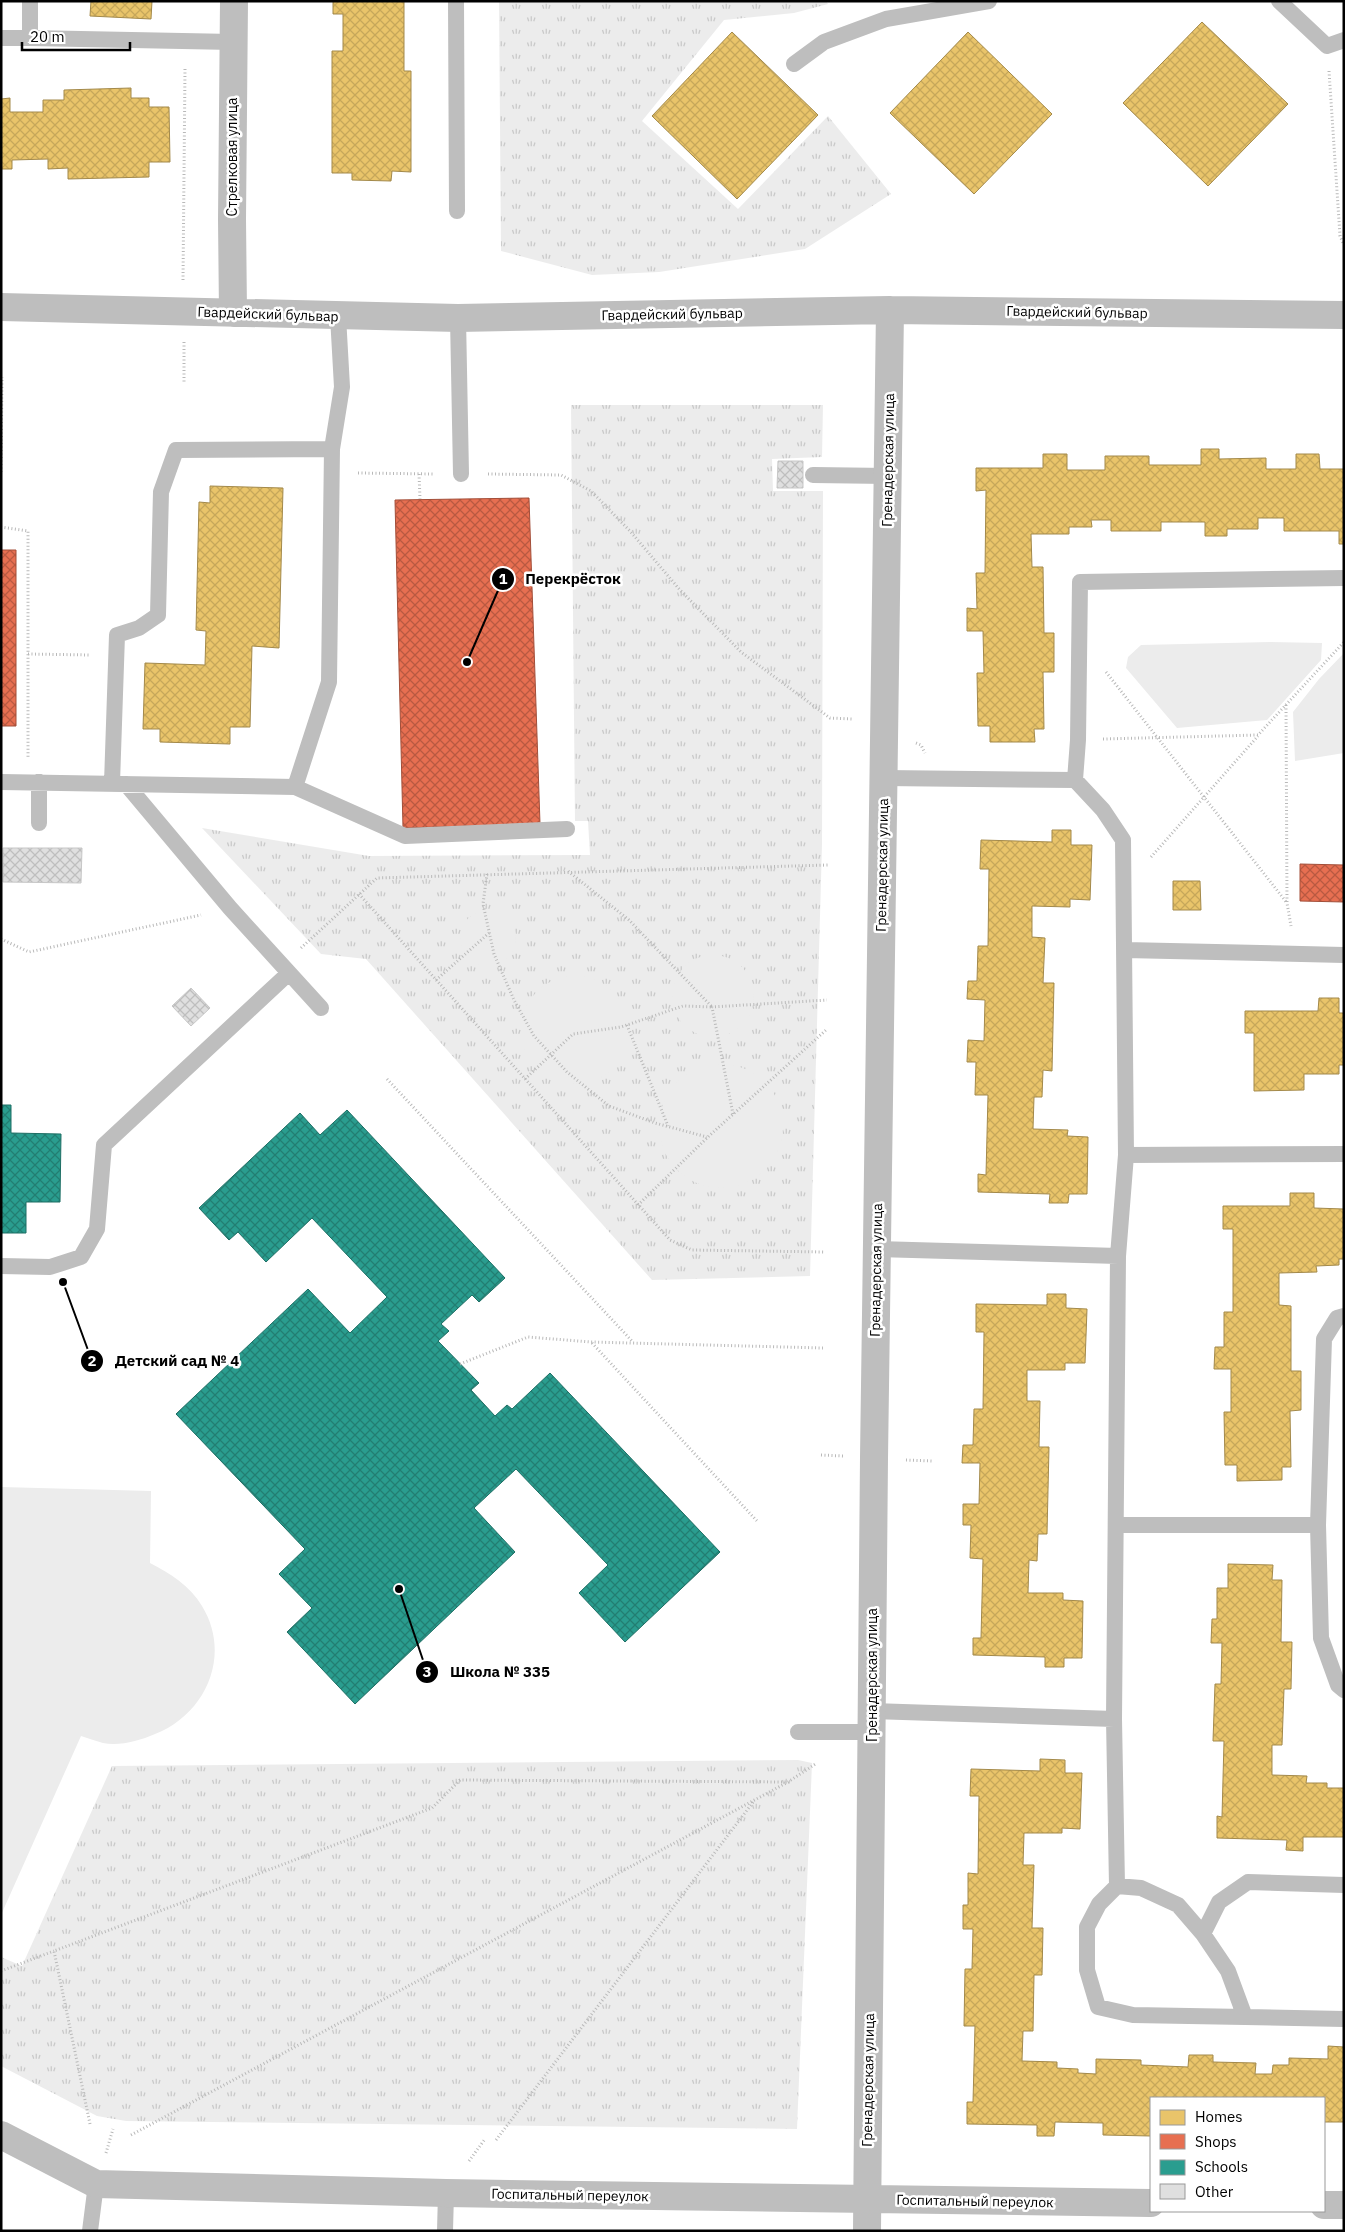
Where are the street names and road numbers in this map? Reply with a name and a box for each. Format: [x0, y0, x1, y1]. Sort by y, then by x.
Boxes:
street label: Стрелковая улица [223, 97, 241, 217]
street label: Гвардейский бульвар [1006, 302, 1148, 322]
street label: Гвардейский бульвар [197, 303, 339, 325]
street label: Гвардейский бульвар [601, 304, 743, 324]
street label: Гренадерская улица [878, 392, 898, 527]
street label: Гренадерская улица [872, 797, 892, 932]
street label: Гренадерская улица [866, 1202, 886, 1337]
street label: Гренадерская улица [863, 1608, 881, 1742]
street label: Гренадерская улица [858, 2012, 878, 2147]
street label: Госпитальный переулок [491, 2185, 649, 2205]
street label: Госпитальный переулок [896, 2191, 1054, 2211]

